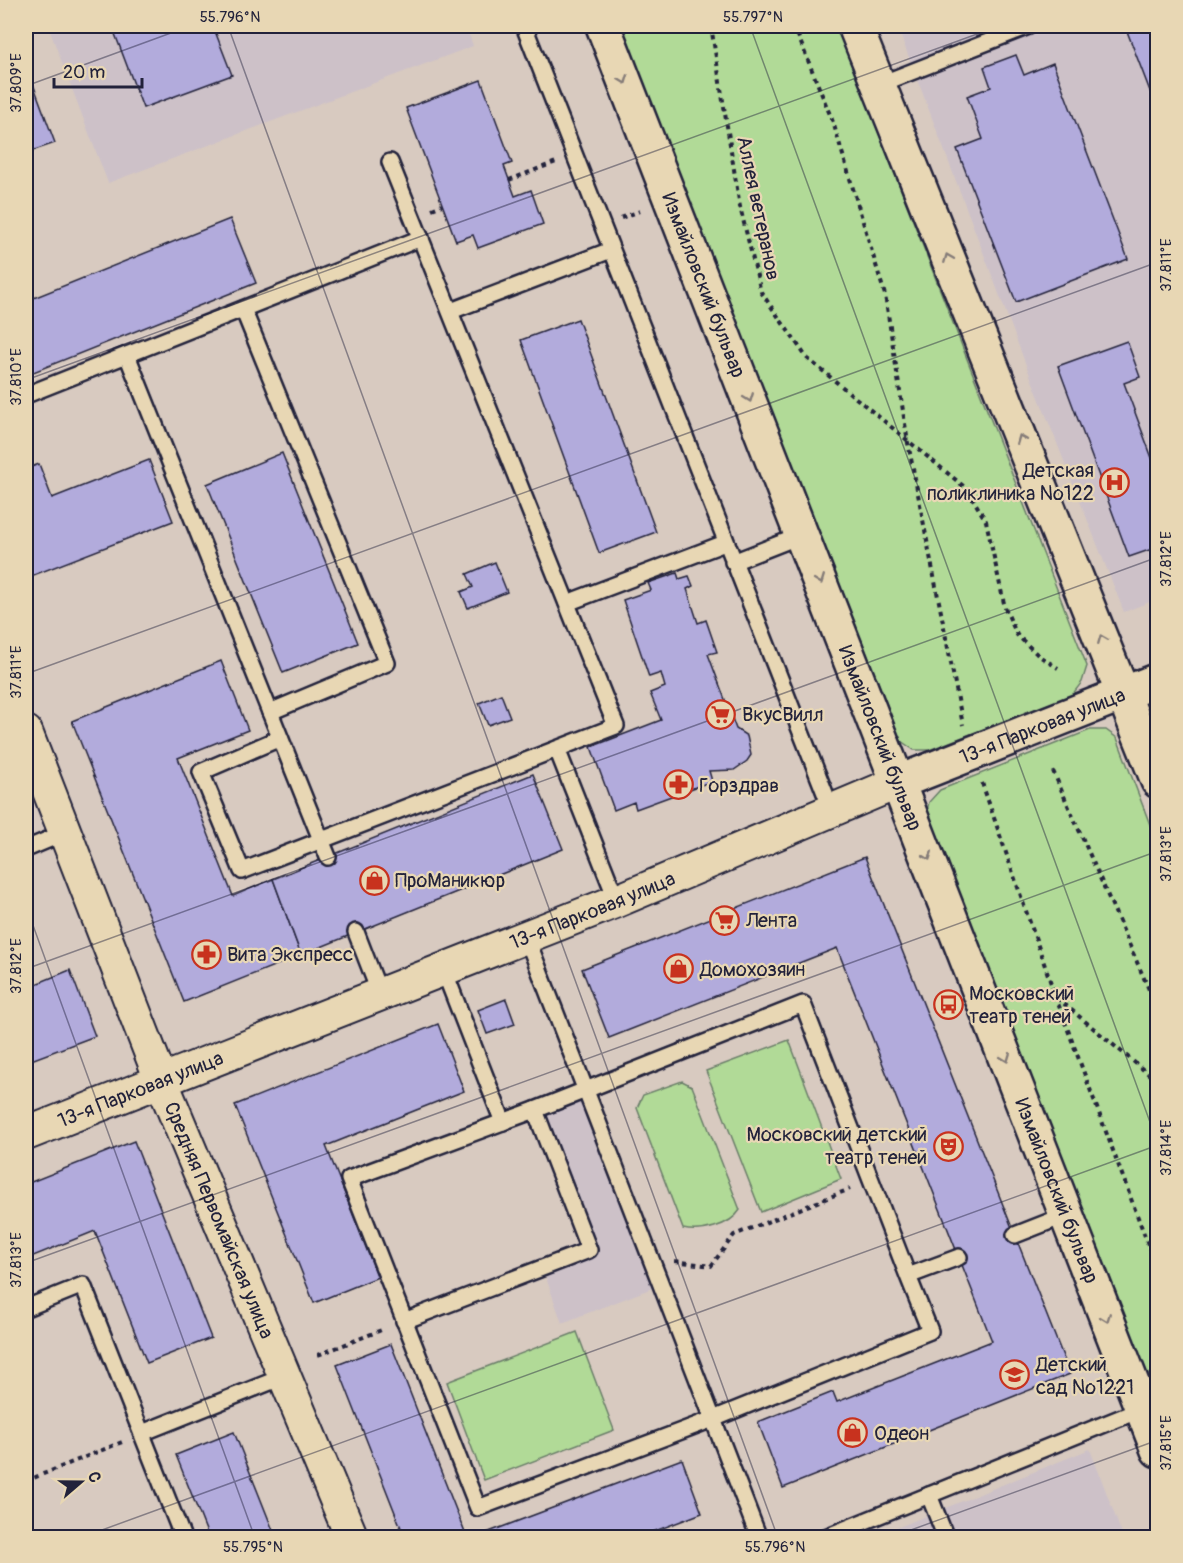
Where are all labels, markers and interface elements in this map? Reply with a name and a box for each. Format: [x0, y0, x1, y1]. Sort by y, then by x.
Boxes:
text: 55.796°N [200, 8, 260, 27]
text: 55.797°N [723, 8, 783, 27]
scale bar [54, 51, 142, 89]
text: 37.809°E [7, 53, 26, 113]
text: 20 m [63, 61, 105, 84]
one-way arrow [617, 74, 630, 85]
street label: Аллея ветеранов [731, 134, 786, 282]
street label: Измайловский бульвар [656, 189, 751, 381]
text: 37.811°E [1157, 238, 1176, 292]
one-way arrow [943, 254, 955, 265]
text: 37.810°E [7, 348, 26, 406]
one-way arrow [742, 392, 754, 403]
one-way arrow [1016, 434, 1028, 445]
place label: Детская поликлиника №122 [927, 458, 1094, 506]
hospital icon: Детская поликлиника №122 [1099, 466, 1131, 498]
text: 37.812°E [1157, 531, 1176, 587]
one-way arrow [813, 574, 825, 585]
one-way arrow [1097, 635, 1109, 646]
street label: Измайловский бульвар [833, 642, 927, 834]
text: 37.811°E [7, 645, 26, 699]
street label: 13-я Парковая улица [956, 682, 1129, 770]
supermarket icon: ВкусВилл [705, 698, 737, 730]
place label: ВкусВилл [742, 702, 824, 727]
pharmacy icon: Горздрав [662, 769, 694, 801]
place label: Горздрав [699, 773, 779, 798]
text: 37.813°E [1157, 826, 1176, 882]
one-way arrow [921, 850, 933, 861]
shop icon: ПроМаникюр [358, 864, 390, 896]
street label: 13-я Парковая улица [506, 866, 679, 955]
place label: ПроМаникюр [395, 868, 505, 893]
supermarket icon: Лента [709, 904, 741, 936]
place label: Лента [745, 908, 797, 933]
text: 37.812°E [7, 938, 26, 994]
pharmacy icon: Вита Экспресс [190, 938, 222, 970]
place label: Вита Экспресс [227, 942, 353, 967]
shop icon: Домохозяин [663, 953, 695, 985]
place label: Домохозяин [699, 957, 805, 982]
place label: Московский театр теней [969, 981, 1074, 1029]
bus stop icon: Московский театр теней [932, 988, 964, 1020]
street label: 13-я Парковая улица [54, 1045, 227, 1133]
one-way arrow [998, 1052, 1011, 1062]
street label: Измайловский бульвар [1009, 1095, 1104, 1287]
street label: Средняя Первомайская улица [158, 1098, 279, 1342]
text: 37.814°E [1157, 1120, 1176, 1176]
place label: Московский детский театр теней [747, 1122, 927, 1170]
theatre icon: Московский детский театр теней [932, 1130, 964, 1162]
text: 37.813°E [7, 1232, 26, 1288]
one-way arrow [1099, 1312, 1111, 1323]
place label: Детский сад №1221 [1035, 1352, 1134, 1400]
school or university icon: Детский сад №1221 [999, 1359, 1031, 1391]
text: 37.815°E [1157, 1415, 1176, 1471]
shop icon: Одеон [837, 1417, 869, 1449]
place label: Одеон [874, 1421, 929, 1446]
north arrow [51, 1452, 111, 1512]
text: С [83, 1469, 105, 1485]
text: 55.795°N [223, 1538, 283, 1557]
text: 55.796°N [745, 1538, 805, 1557]

